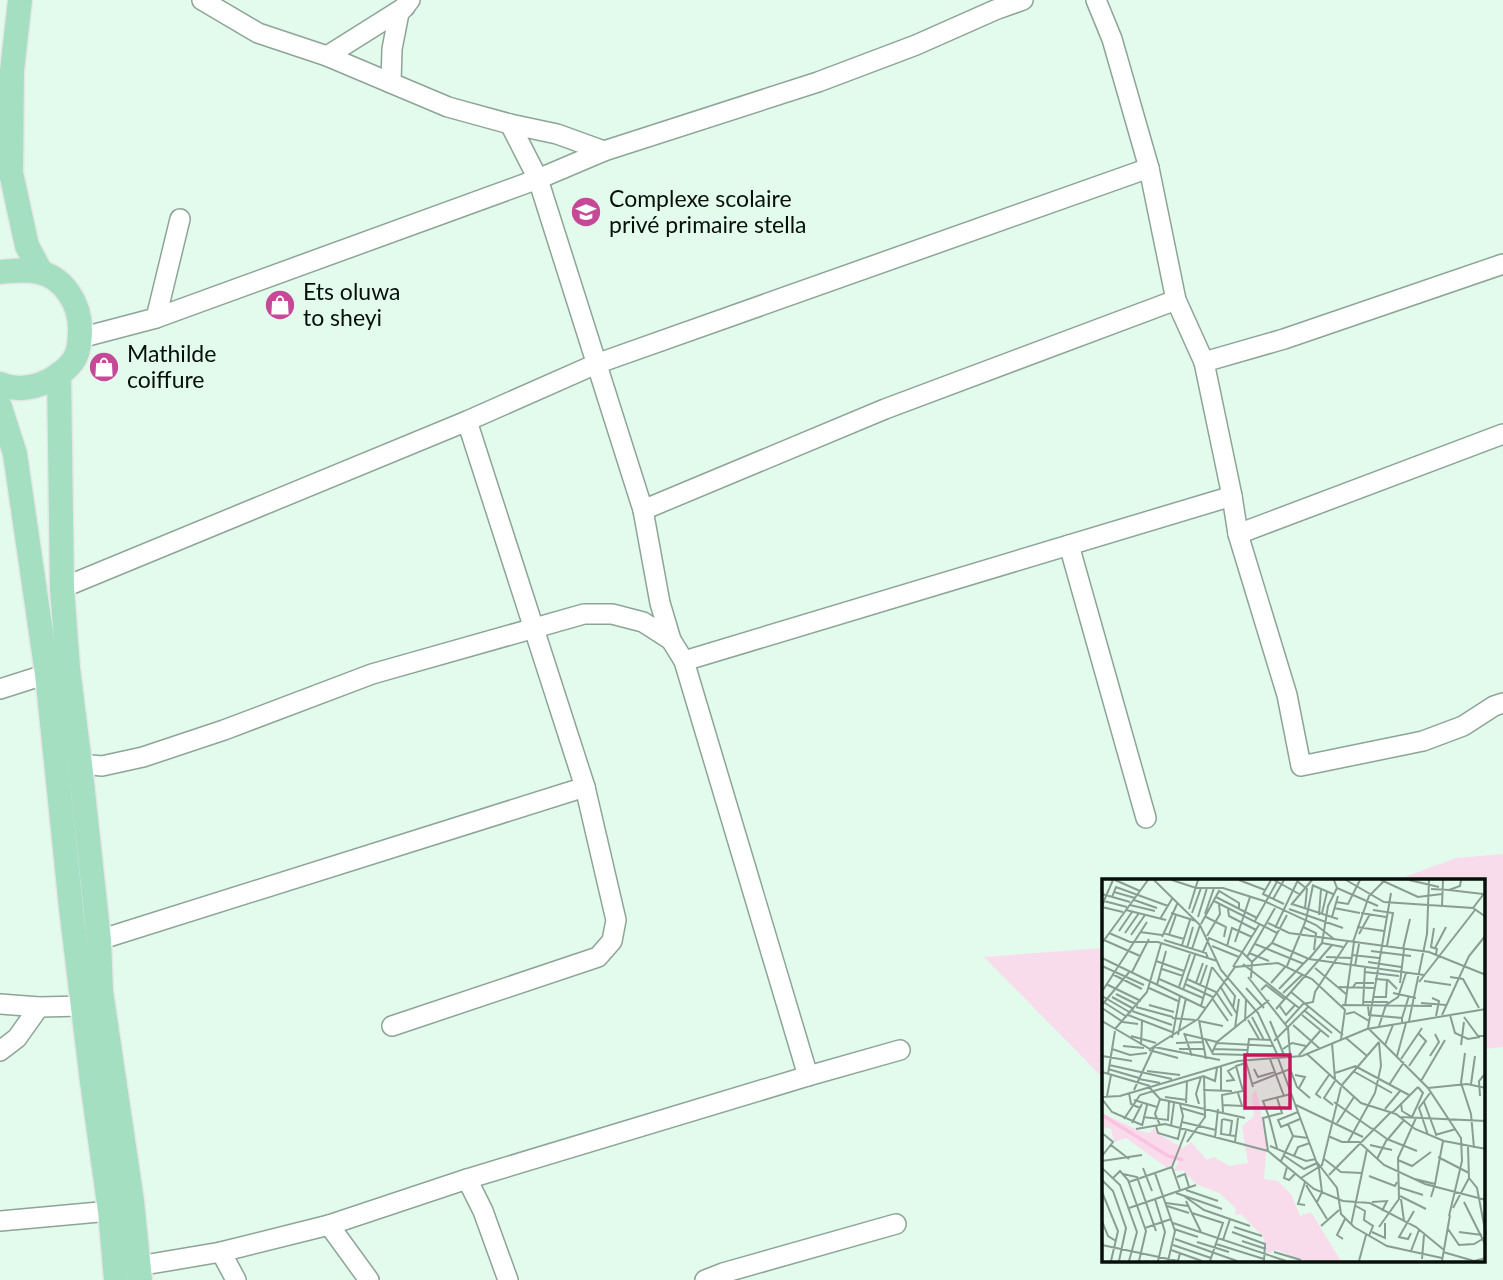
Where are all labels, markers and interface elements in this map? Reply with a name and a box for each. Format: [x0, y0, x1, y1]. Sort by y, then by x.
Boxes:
place label: Complexe scolaire privé primaire stella [609, 184, 807, 238]
school or university icon: Complexe scolaire privé primaire stella [569, 195, 603, 229]
place label: Ets oluwa to sheyi [303, 277, 401, 331]
shop icon: Ets oluwa to sheyi [263, 288, 297, 322]
place label: Mathilde coiffure [127, 339, 216, 393]
shop icon: Mathilde coiffure [87, 350, 121, 384]
inset map [1102, 879, 1486, 1262]

